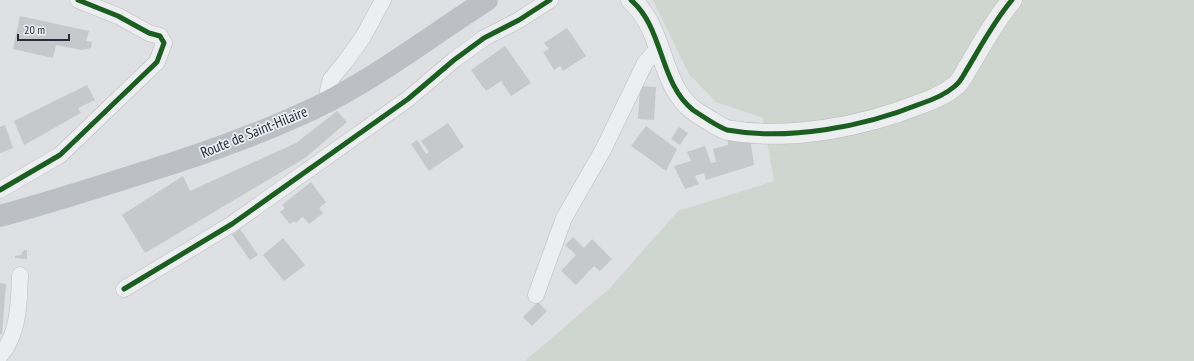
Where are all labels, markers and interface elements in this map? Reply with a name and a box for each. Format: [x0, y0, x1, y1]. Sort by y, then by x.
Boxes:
scale bar [18, 16, 69, 42]
text: 20 m [24, 22, 45, 37]
street label: Route de Saint-Hilaire [198, 101, 310, 162]

